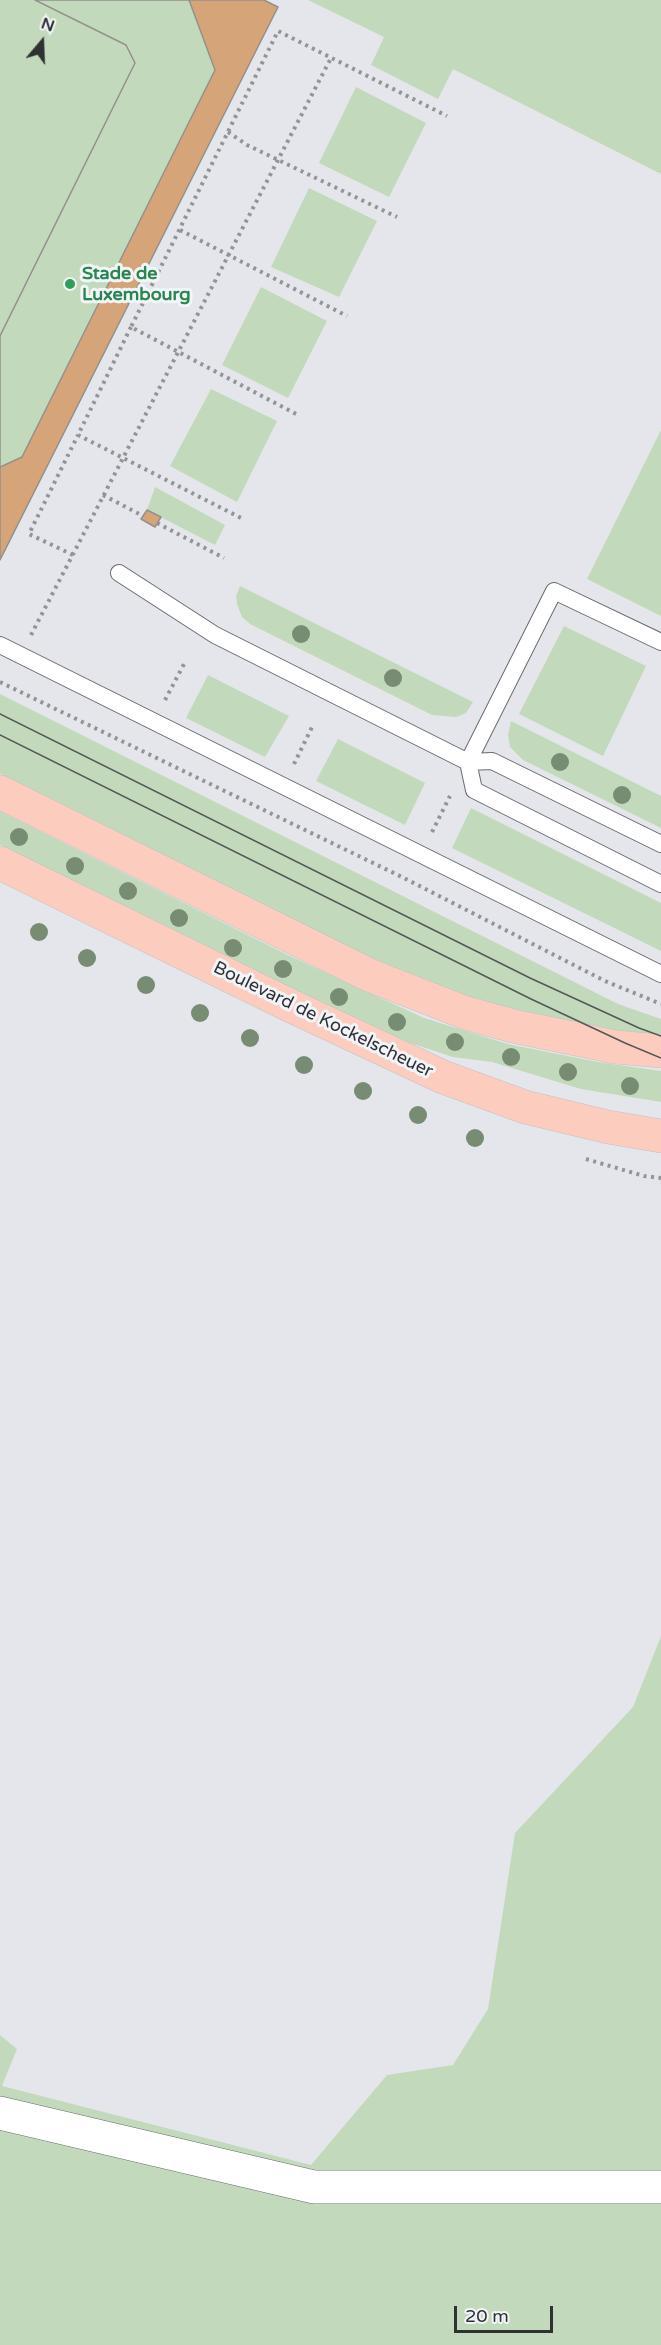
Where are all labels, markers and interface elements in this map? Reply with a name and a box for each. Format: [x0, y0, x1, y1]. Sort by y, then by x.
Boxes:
north arrow [12, 12, 72, 72]
text: N [39, 13, 57, 37]
place label: Stade de Luxembourg [82, 263, 191, 306]
marker: Stade de Luxembourg [63, 277, 77, 291]
street label: Boulevard de Kockelscheuer [210, 957, 436, 1083]
scale bar [457, 2294, 556, 2332]
text: 20 m [465, 2305, 509, 2327]

